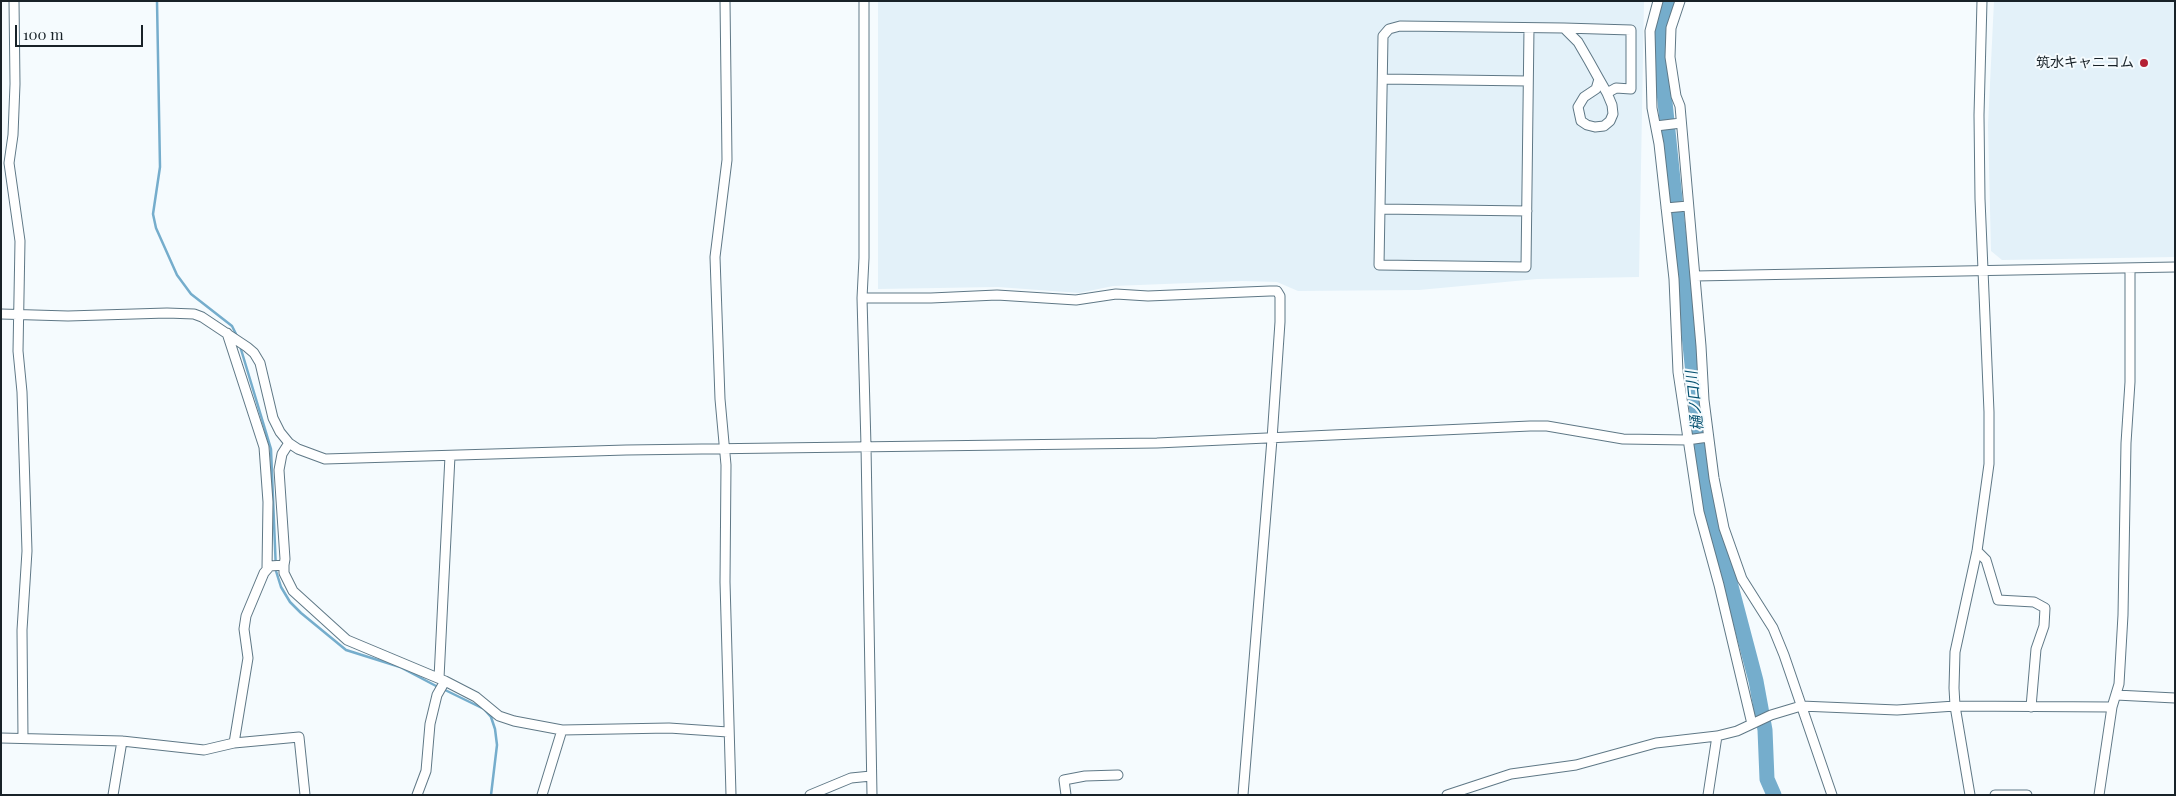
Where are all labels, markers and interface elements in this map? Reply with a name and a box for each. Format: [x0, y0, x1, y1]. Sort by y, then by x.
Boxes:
scale bar [18, 15, 145, 47]
text: 100 m [23, 24, 64, 44]
place label: 筑水キャニコム [2036, 55, 2134, 71]
marker: 筑水キャニコム [2138, 57, 2150, 69]
water label: 樋ノ口川 [1683, 370, 1707, 432]

